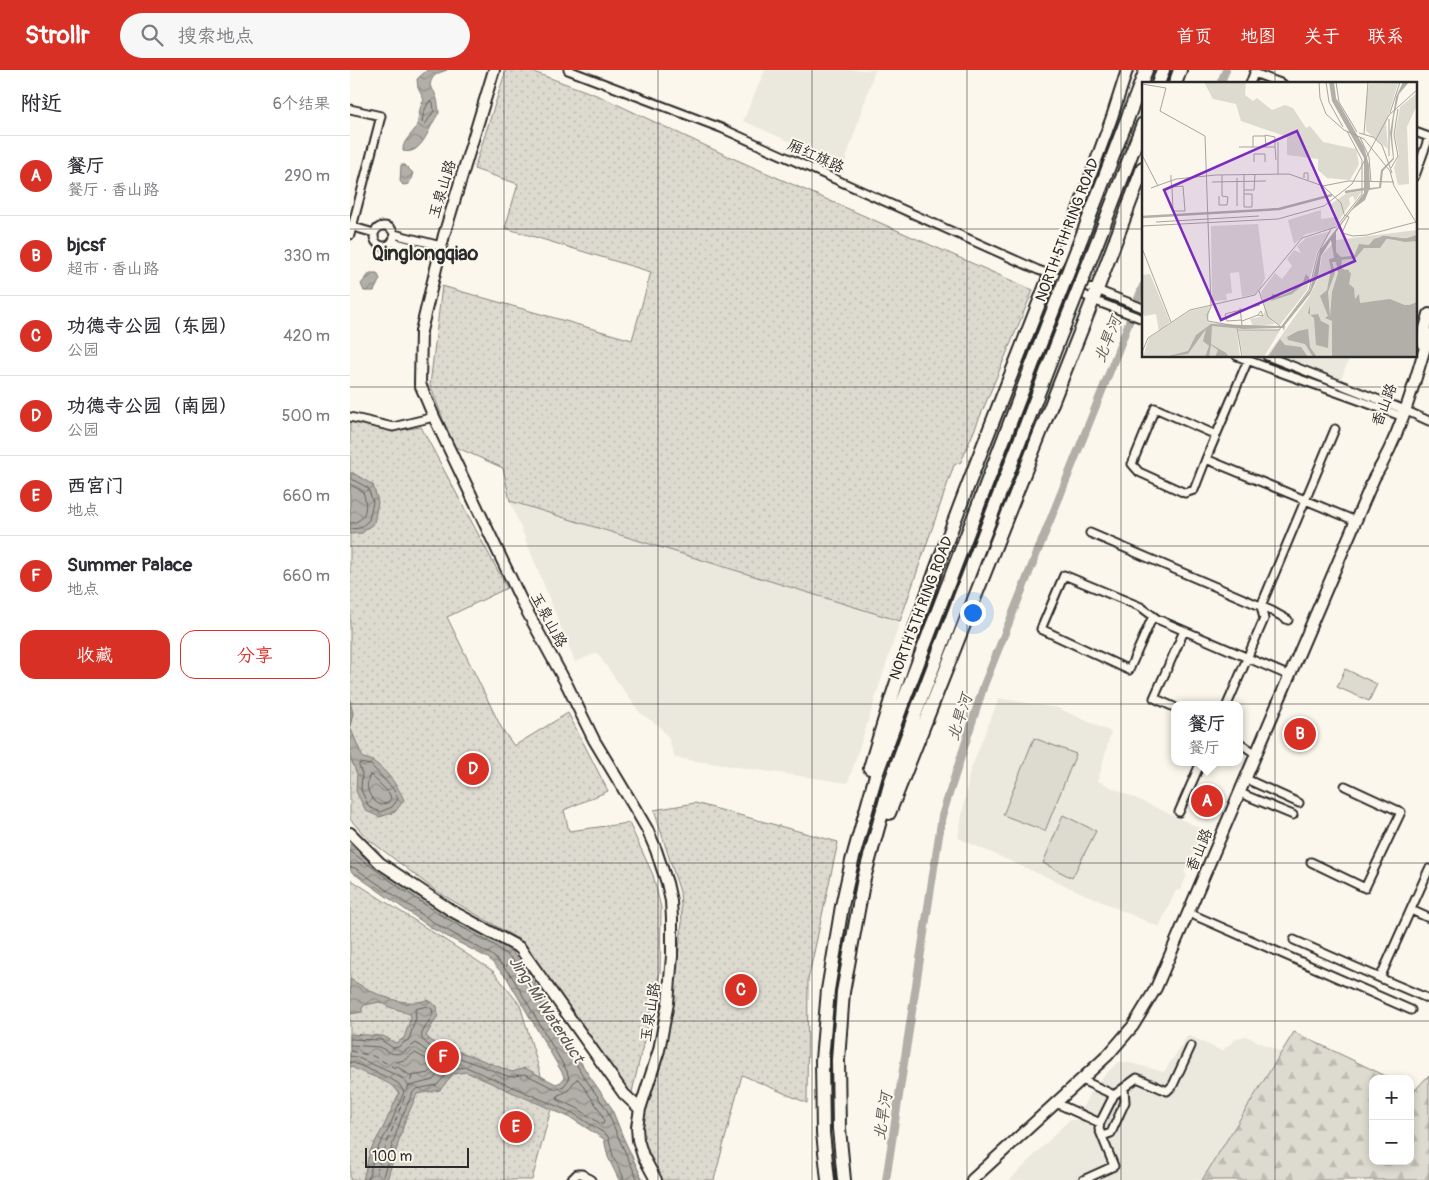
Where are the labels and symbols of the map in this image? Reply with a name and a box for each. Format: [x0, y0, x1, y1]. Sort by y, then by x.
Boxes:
inset map [1142, 82, 1416, 358]
street label: 厢红旗路 [785, 136, 847, 177]
street label: NORTH 5TH RING ROAD [1031, 156, 1104, 305]
street label: 玉泉山路 [425, 158, 460, 221]
district label: Qinglongqiao [372, 241, 479, 266]
water label: 北旱河 [1090, 311, 1127, 365]
street label: 香山路 [1368, 381, 1401, 430]
street label: NORTH 5TH RING ROAD [885, 534, 958, 683]
street label: 玉泉山路 [526, 589, 571, 651]
your location [960, 600, 986, 626]
water label: 北旱河 [943, 689, 978, 743]
pin: B [1284, 715, 1316, 753]
pin: D [457, 750, 489, 788]
pin: A [1191, 782, 1223, 820]
street label: 香山路 [1182, 826, 1217, 875]
water label: Jing-Mi Waterduct [504, 953, 589, 1068]
pin: C [725, 971, 757, 1009]
street label: 玉泉山路 [636, 981, 665, 1043]
pin: F [427, 1038, 459, 1076]
water label: 北旱河 [869, 1088, 897, 1141]
pin: E [500, 1108, 532, 1146]
scale bar [365, 1145, 469, 1168]

